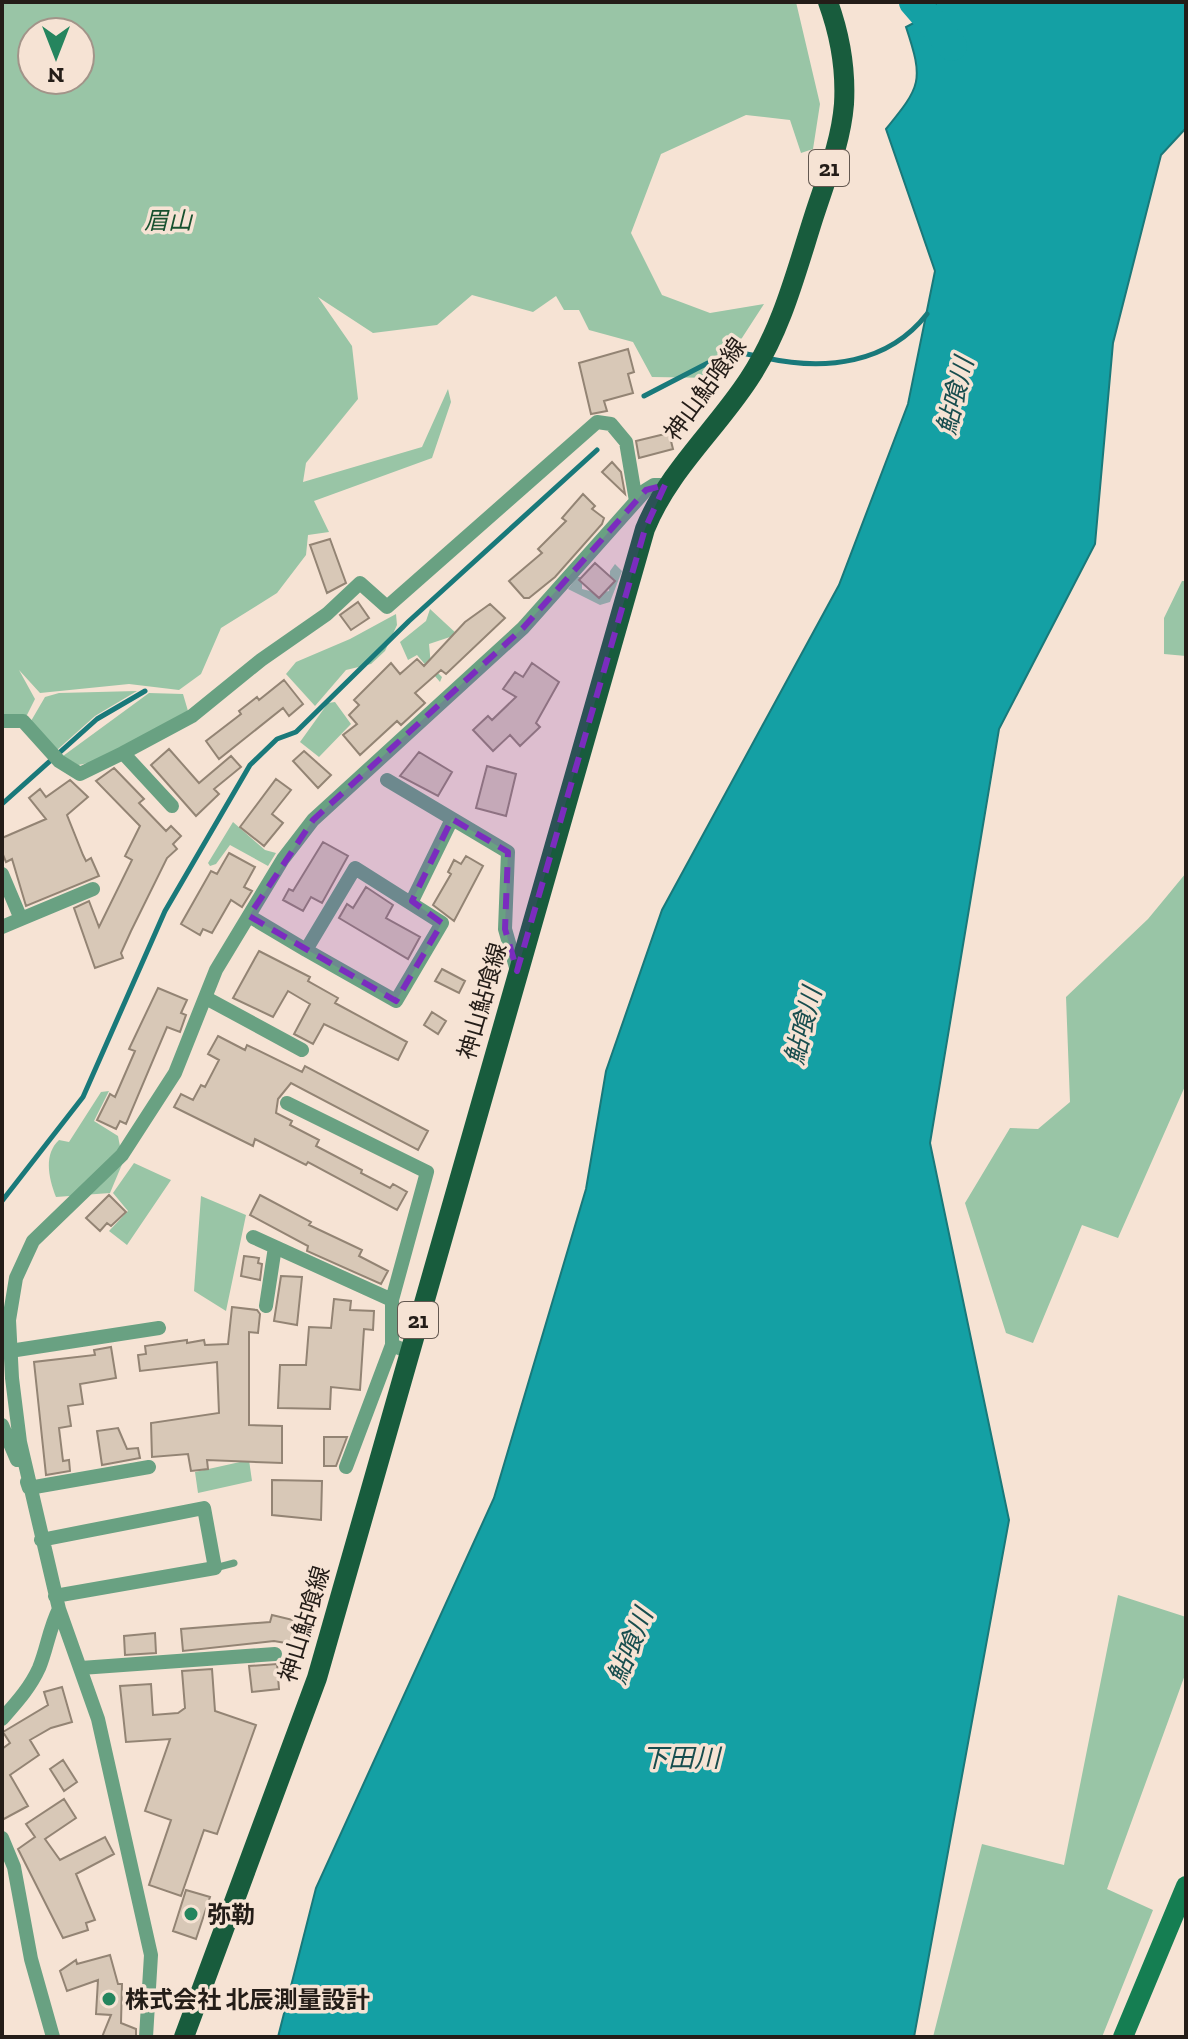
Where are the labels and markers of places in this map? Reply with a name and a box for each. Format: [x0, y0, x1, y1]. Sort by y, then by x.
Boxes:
place label: 弥勒 [207, 1900, 255, 1929]
marker: 弥勒 [182, 1905, 200, 1923]
place label: 株式会社 北辰測量設計 [125, 1985, 370, 2014]
marker: 株式会社 北辰測量設計 [100, 1990, 118, 2008]

